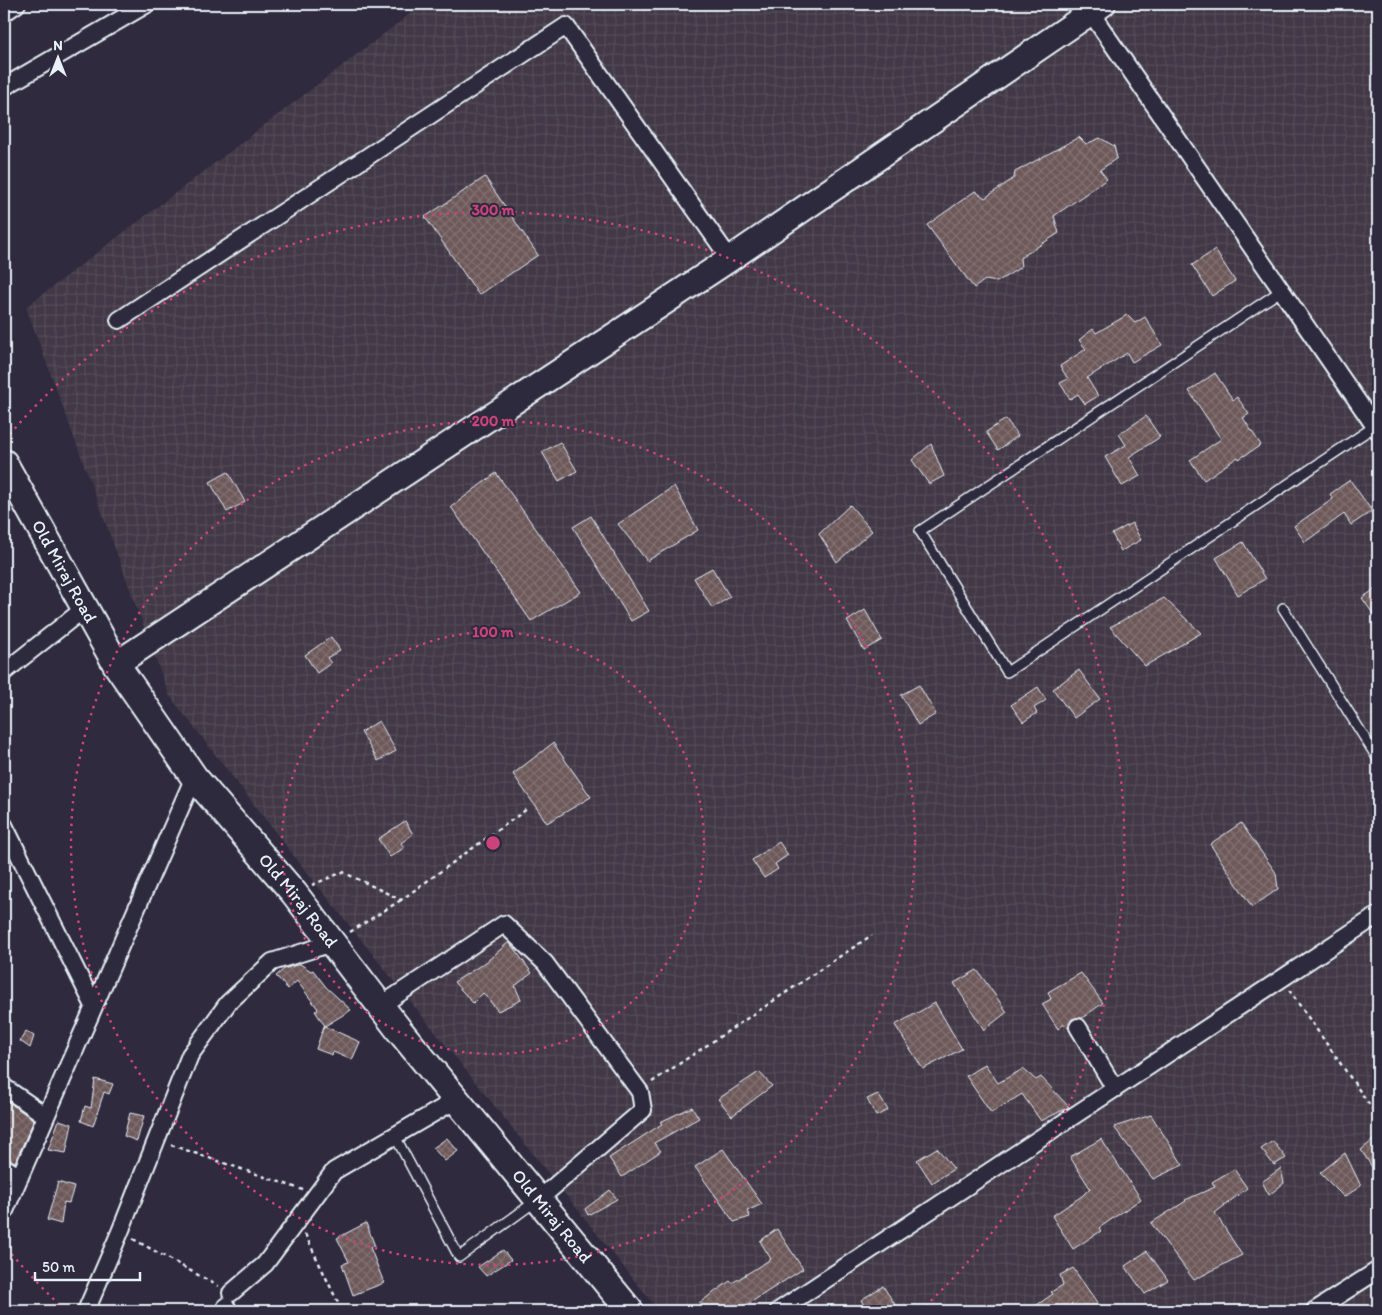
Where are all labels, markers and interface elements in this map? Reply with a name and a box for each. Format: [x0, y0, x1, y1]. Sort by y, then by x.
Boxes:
north arrow [32, 32, 82, 82]
text: N [53, 37, 63, 54]
text: 300 m [472, 201, 515, 219]
text: 200 m [472, 412, 515, 430]
street label: Old Miraj Road [27, 516, 102, 627]
text: 100 m [472, 623, 514, 641]
centre of rings [484, 834, 502, 852]
street label: Old Miraj Road [254, 849, 343, 952]
street label: Old Miraj Road [507, 1165, 597, 1268]
scale bar [35, 1250, 140, 1282]
text: 50 m [42, 1258, 75, 1276]

